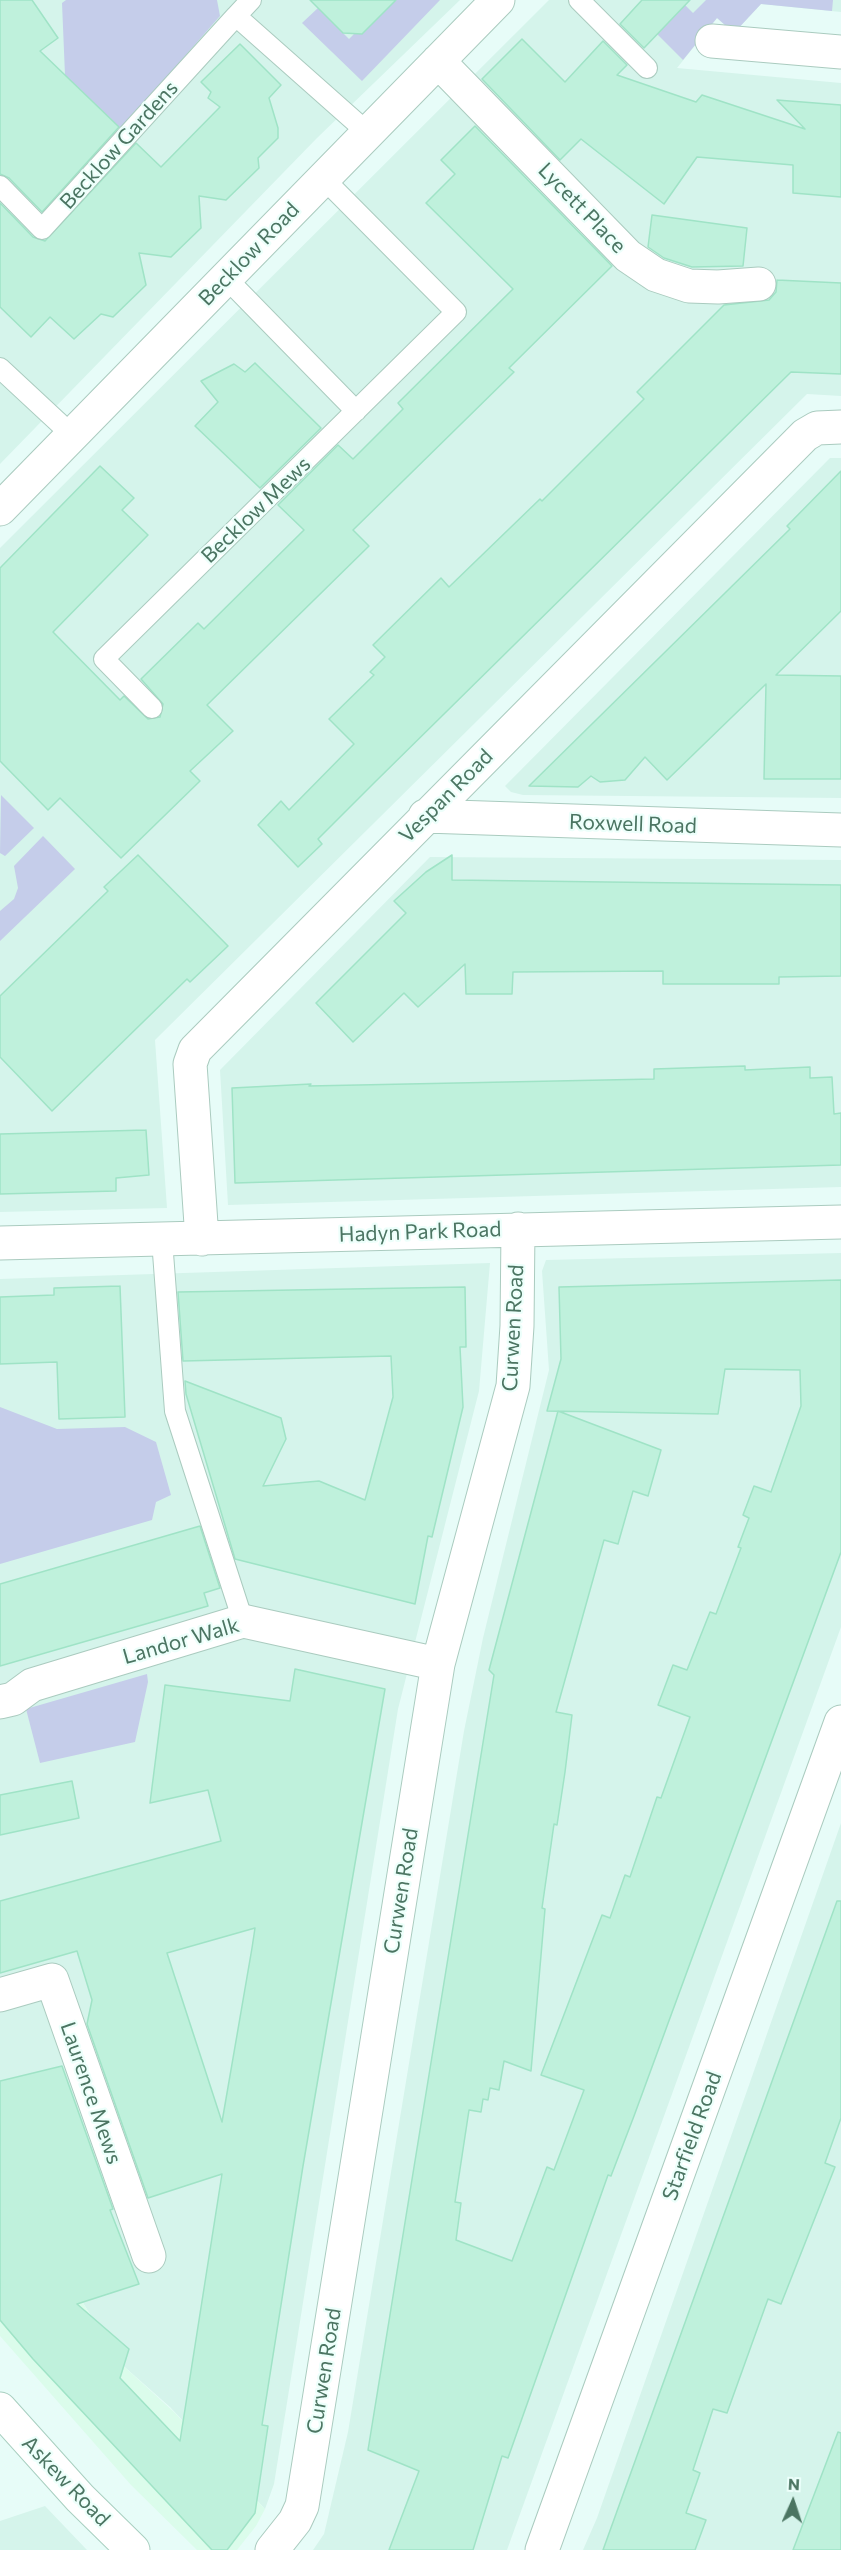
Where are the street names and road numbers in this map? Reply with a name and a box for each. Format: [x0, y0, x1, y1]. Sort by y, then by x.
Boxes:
street label: Becklow Gardens [55, 76, 183, 214]
street label: Lycett Place [533, 158, 631, 258]
street label: Becklow Road [193, 197, 305, 311]
street label: Becklow Mews [196, 452, 316, 568]
street label: Vespan Road [394, 744, 498, 848]
street label: Roxwell Road [569, 809, 697, 839]
street label: Hadyn Park Road [338, 1217, 502, 1247]
street label: Curwen Road [497, 1264, 529, 1392]
street label: Landor Walk [120, 1612, 242, 1670]
street label: Curwen Road [379, 1826, 423, 1956]
street label: Laurence Mews [55, 2019, 127, 2167]
street label: Starfield Road [657, 2068, 727, 2204]
street label: Curwen Road [302, 2306, 346, 2436]
street label: Askew Road [17, 2431, 115, 2531]

